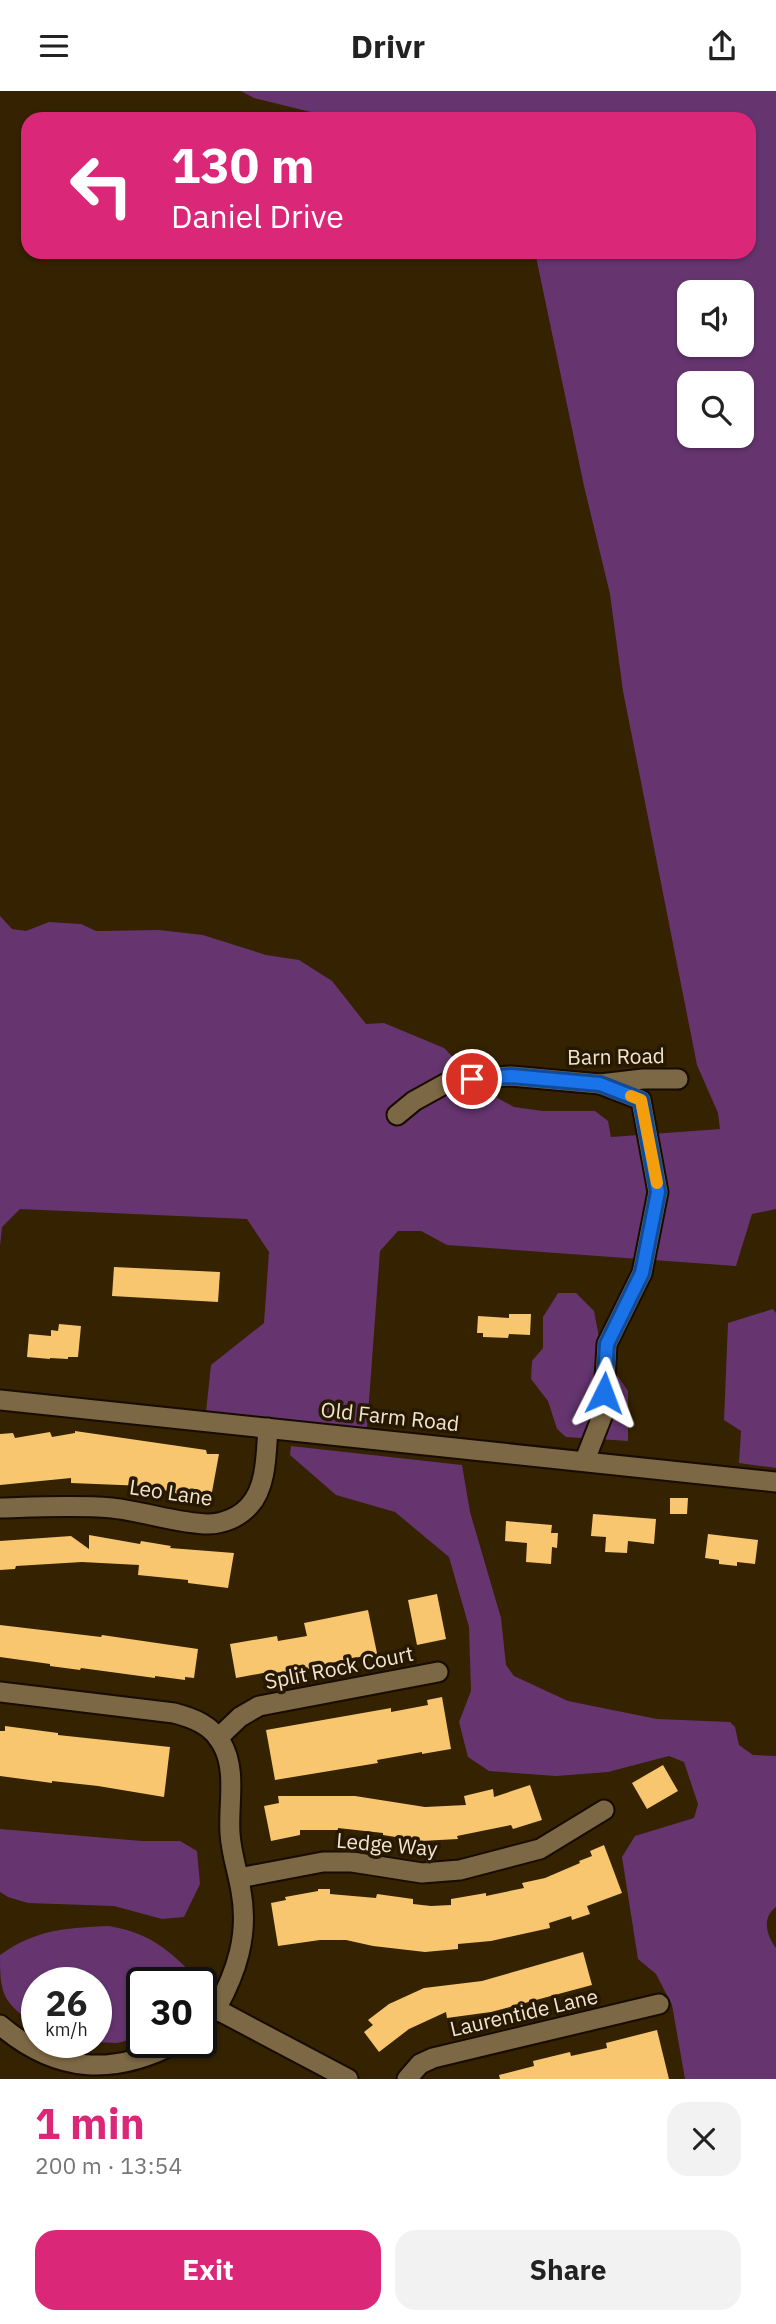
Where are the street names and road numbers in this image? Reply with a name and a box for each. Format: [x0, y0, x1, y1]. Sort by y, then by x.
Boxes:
street label: Barn Road [567, 1041, 665, 1071]
street label: Old Farm Road [319, 1395, 461, 1437]
street label: Leo Lane [128, 1472, 215, 1512]
street label: Split Rock Court [262, 1639, 416, 1695]
street label: Ledge Way [335, 1826, 439, 1862]
street label: Laurentide Lane [447, 1981, 601, 2043]

